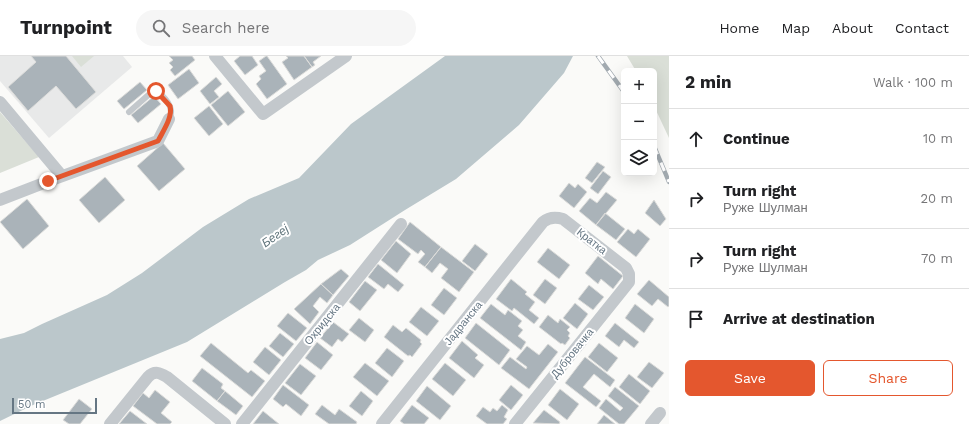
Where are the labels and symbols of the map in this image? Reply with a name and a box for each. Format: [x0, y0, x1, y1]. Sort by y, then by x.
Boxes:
route start [147, 82, 165, 100]
route end [39, 172, 57, 190]
water label: Бегеј [259, 222, 291, 250]
street label: Кратка [574, 226, 610, 258]
street label: Јадранска [442, 298, 486, 348]
street label: Охридска [302, 300, 343, 348]
street label: Дубровачка [548, 325, 597, 381]
scale bar [12, 396, 97, 415]

